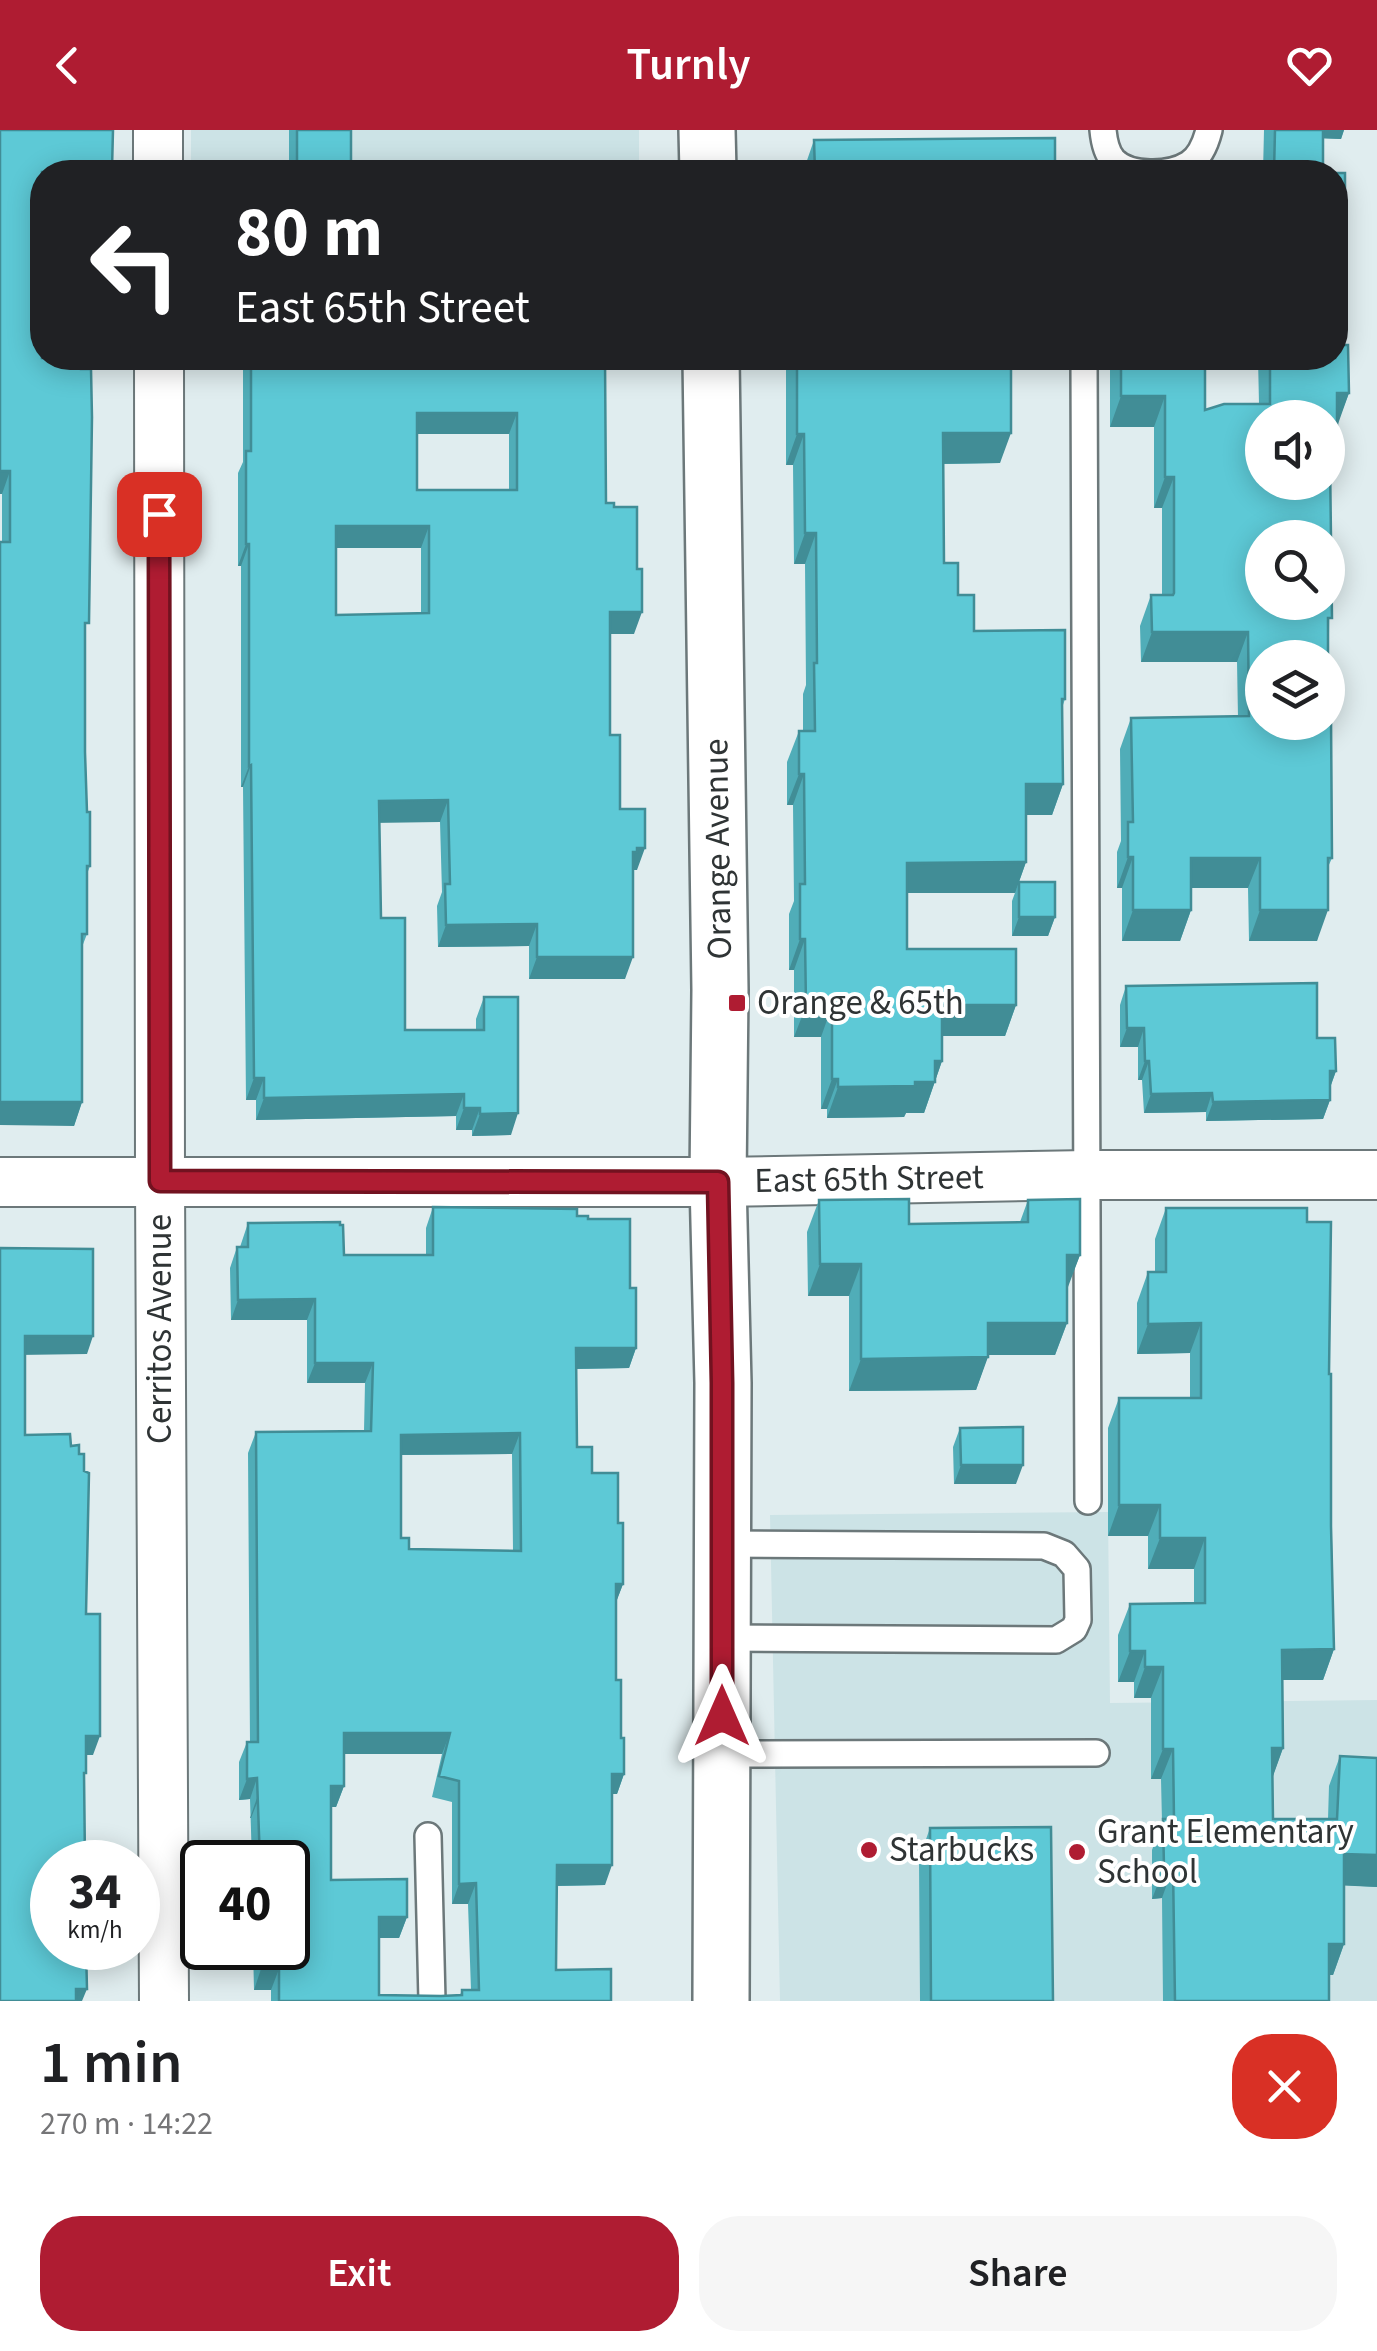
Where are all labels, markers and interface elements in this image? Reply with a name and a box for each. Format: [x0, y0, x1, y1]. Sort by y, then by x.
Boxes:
text: Turnly [626, 33, 751, 97]
icon: back [40, 38, 95, 93]
icon: heart [1282, 38, 1337, 93]
text: 80 m [235, 183, 383, 283]
icon: left [70, 200, 200, 330]
text: East 65th Street [235, 276, 530, 340]
map controls [1245, 400, 1345, 740]
button: sound [1245, 400, 1345, 500]
pin [117, 472, 202, 557]
icon: arrive [132, 487, 187, 542]
button: search [1245, 520, 1345, 620]
button: layers [1245, 640, 1345, 740]
street label: Orange Avenue [691, 738, 745, 960]
place label: Orange & 65th [757, 978, 964, 1028]
marker: Orange & 65th [726, 992, 748, 1014]
street label: East 65th Street [754, 1152, 984, 1206]
street label: Cerritos Avenue [135, 1214, 185, 1444]
position arrow [670, 1664, 774, 1768]
place label: Grant Elementary School [1097, 1807, 1354, 1897]
place label: Starbucks [889, 1825, 1034, 1875]
marker: Starbucks [858, 1839, 880, 1861]
speed limit sign: 40 [180, 1840, 310, 1970]
marker: Grant Elementary School [1066, 1841, 1088, 1863]
text: 34 [69, 1857, 121, 1928]
text: km/h [67, 1912, 123, 1948]
text: 1 min [40, 2021, 183, 2106]
button: close [1232, 2034, 1337, 2139]
text: 270 m · 14:22 [40, 2101, 213, 2147]
button: Exit [40, 2216, 679, 2331]
button: Share [699, 2216, 1337, 2331]

